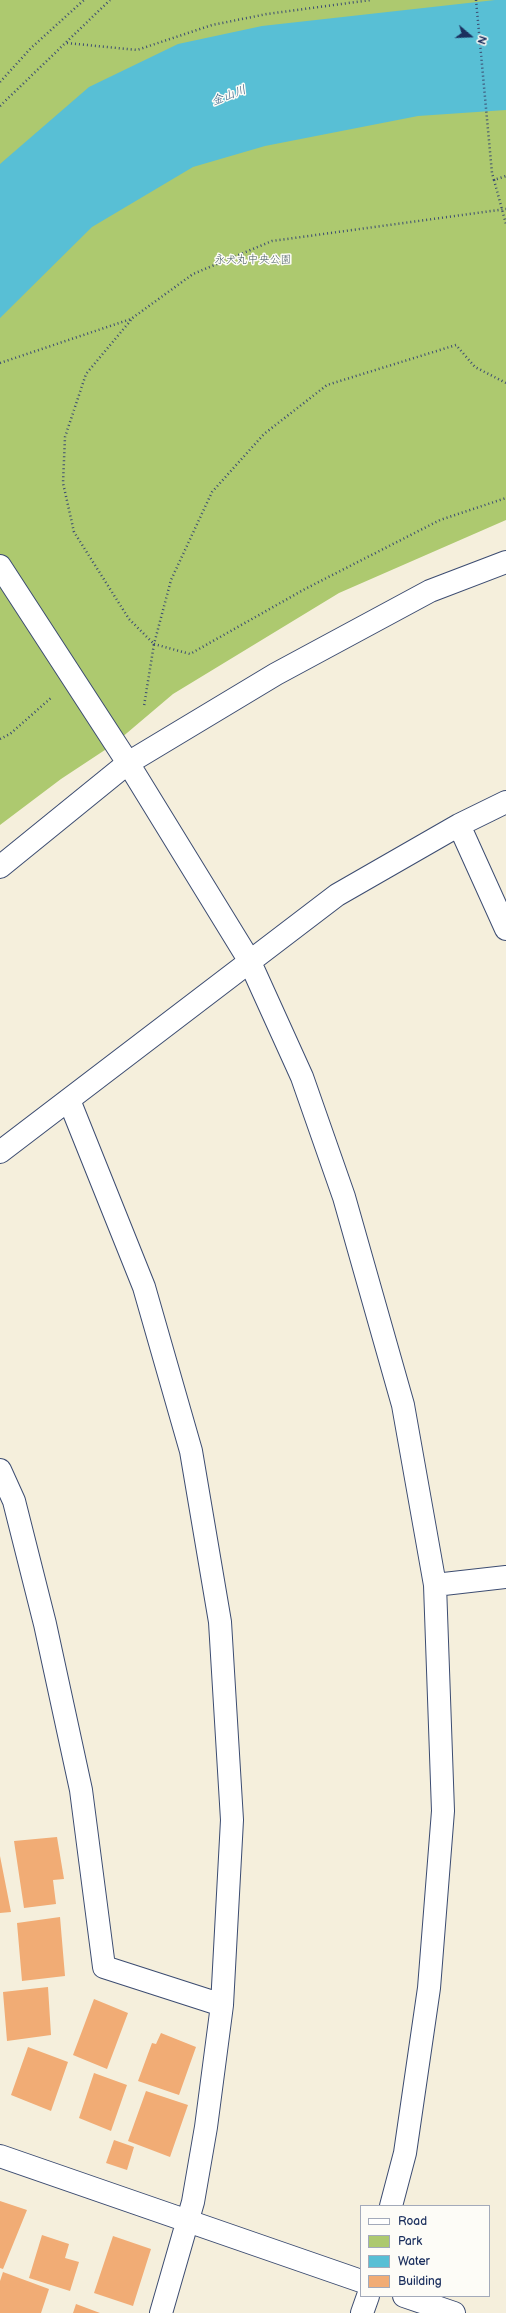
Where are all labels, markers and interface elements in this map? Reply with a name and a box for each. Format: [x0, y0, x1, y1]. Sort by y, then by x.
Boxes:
north arrow [450, 16, 490, 56]
text: N [474, 34, 489, 46]
water label: 金山川 [210, 83, 248, 109]
park label: 永犬丸中央公園 [215, 253, 291, 267]
legend [360, 2205, 490, 2297]
text: Road [398, 2214, 427, 2229]
text: Park [398, 2234, 422, 2249]
text: Water [398, 2254, 430, 2269]
text: Building [398, 2274, 442, 2289]

